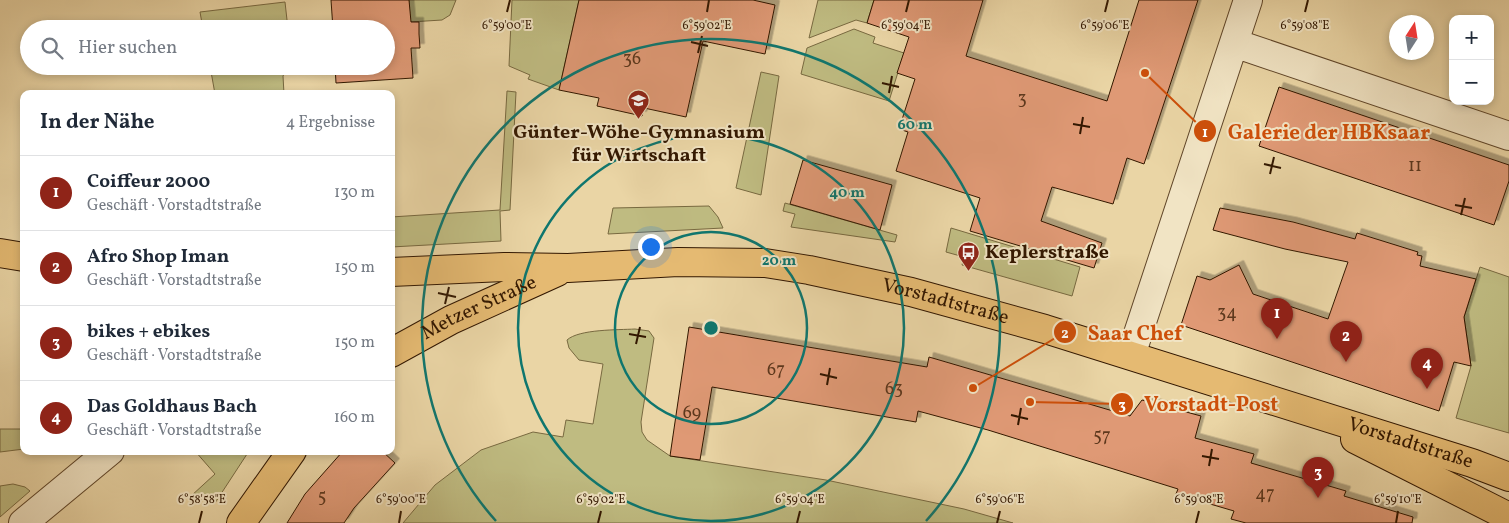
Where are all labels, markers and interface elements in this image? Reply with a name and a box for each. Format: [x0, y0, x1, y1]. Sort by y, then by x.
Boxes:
north arrow [1389, 15, 1434, 60]
map controls [1449, 15, 1494, 105]
button: + [1449, 15, 1494, 60]
text: 6°59'00"E [482, 18, 532, 34]
text: 6°59'02"E [683, 18, 731, 34]
text: 6°59'04"E [881, 18, 931, 34]
text: 6°59'06"E [1081, 18, 1129, 34]
text: 6°59'08"E [1281, 18, 1329, 34]
search box [20, 20, 395, 75]
icon: search [38, 34, 66, 62]
text: Hier suchen [78, 35, 177, 61]
house number: 36 [623, 47, 641, 72]
button: − [1449, 60, 1494, 105]
house number: 3 [1017, 87, 1027, 112]
school or university icon: Günter-Wöhe-Gymnasium für Wirtschaft [627, 89, 651, 120]
text: In der Nähe [40, 108, 155, 137]
text: 4 Ergebnisse [286, 112, 375, 134]
callout: Galerie der HBKsaar [1193, 113, 1440, 149]
text: 60 m [898, 115, 933, 136]
place label: Günter-Wöhe-Gymnasium für Wirtschaft [513, 119, 765, 170]
text: Galerie der HBKsaar [1228, 119, 1430, 148]
text: 1 [1202, 123, 1208, 144]
house number: 11 [1408, 154, 1422, 179]
text: Coiffeur 2000 [87, 169, 210, 195]
text: 1 [53, 182, 59, 204]
text: 130 m [334, 182, 375, 204]
text: 40 m [829, 183, 865, 204]
text: Geschäft · Vorstadtstraße [87, 195, 262, 217]
your location [638, 234, 664, 260]
place label: Keplerstraße [985, 239, 1109, 267]
bus stop icon: Keplerstraße [957, 241, 981, 272]
text: Afro Shop Iman [87, 244, 229, 270]
text: 20 m [762, 251, 797, 272]
text: 2 [52, 257, 60, 279]
text: 150 m [334, 257, 375, 279]
street label: Metzer Straße [416, 269, 541, 348]
text: Geschäft · Vorstadtstraße [87, 270, 262, 292]
street label: Vorstadtstraße [879, 272, 1012, 332]
pin: 1 [1261, 298, 1293, 339]
house number: 34 [1217, 301, 1237, 326]
callout: Saar Chef [1053, 314, 1193, 350]
text: bikes + ebikes [87, 319, 210, 345]
centre of rings [702, 319, 720, 337]
text: Saar Chef [1088, 320, 1184, 349]
pin: 2 [1330, 321, 1362, 362]
text: 2 [1061, 324, 1069, 345]
text: 3 [52, 332, 60, 354]
text: 150 m [334, 332, 375, 354]
text: Geschäft · Vorstadtstraße [87, 345, 262, 367]
pin: 4 [1411, 348, 1443, 389]
house number: 67 [767, 358, 785, 383]
house number: 63 [885, 377, 903, 402]
callout: Vorstadt-Post [1109, 386, 1288, 422]
text: Vorstadt-Post [1144, 391, 1278, 420]
text: Das Goldhaus Bach [87, 394, 257, 420]
text: 3 [1118, 395, 1126, 416]
house number: 69 [683, 401, 701, 426]
text: 4 [51, 407, 61, 429]
text: 160 m [334, 407, 375, 429]
street label: Vorstadtstraße [1344, 411, 1477, 476]
text: Geschäft · Vorstadtstraße [87, 420, 262, 442]
house number: 57 [1093, 424, 1111, 449]
pin: 3 [1302, 457, 1334, 498]
house number: 47 [1255, 482, 1275, 507]
house number: 5 [318, 485, 326, 510]
text: 6°58'58"E [178, 492, 226, 508]
text: 6°59'00"E [376, 492, 426, 508]
text: 6°59'02"E [577, 492, 625, 508]
text: 6°59'04"E [775, 492, 825, 508]
text: 6°59'06"E [976, 492, 1024, 508]
text: 6°59'08"E [1175, 492, 1223, 508]
text: 6°59'10"E [1374, 492, 1422, 508]

